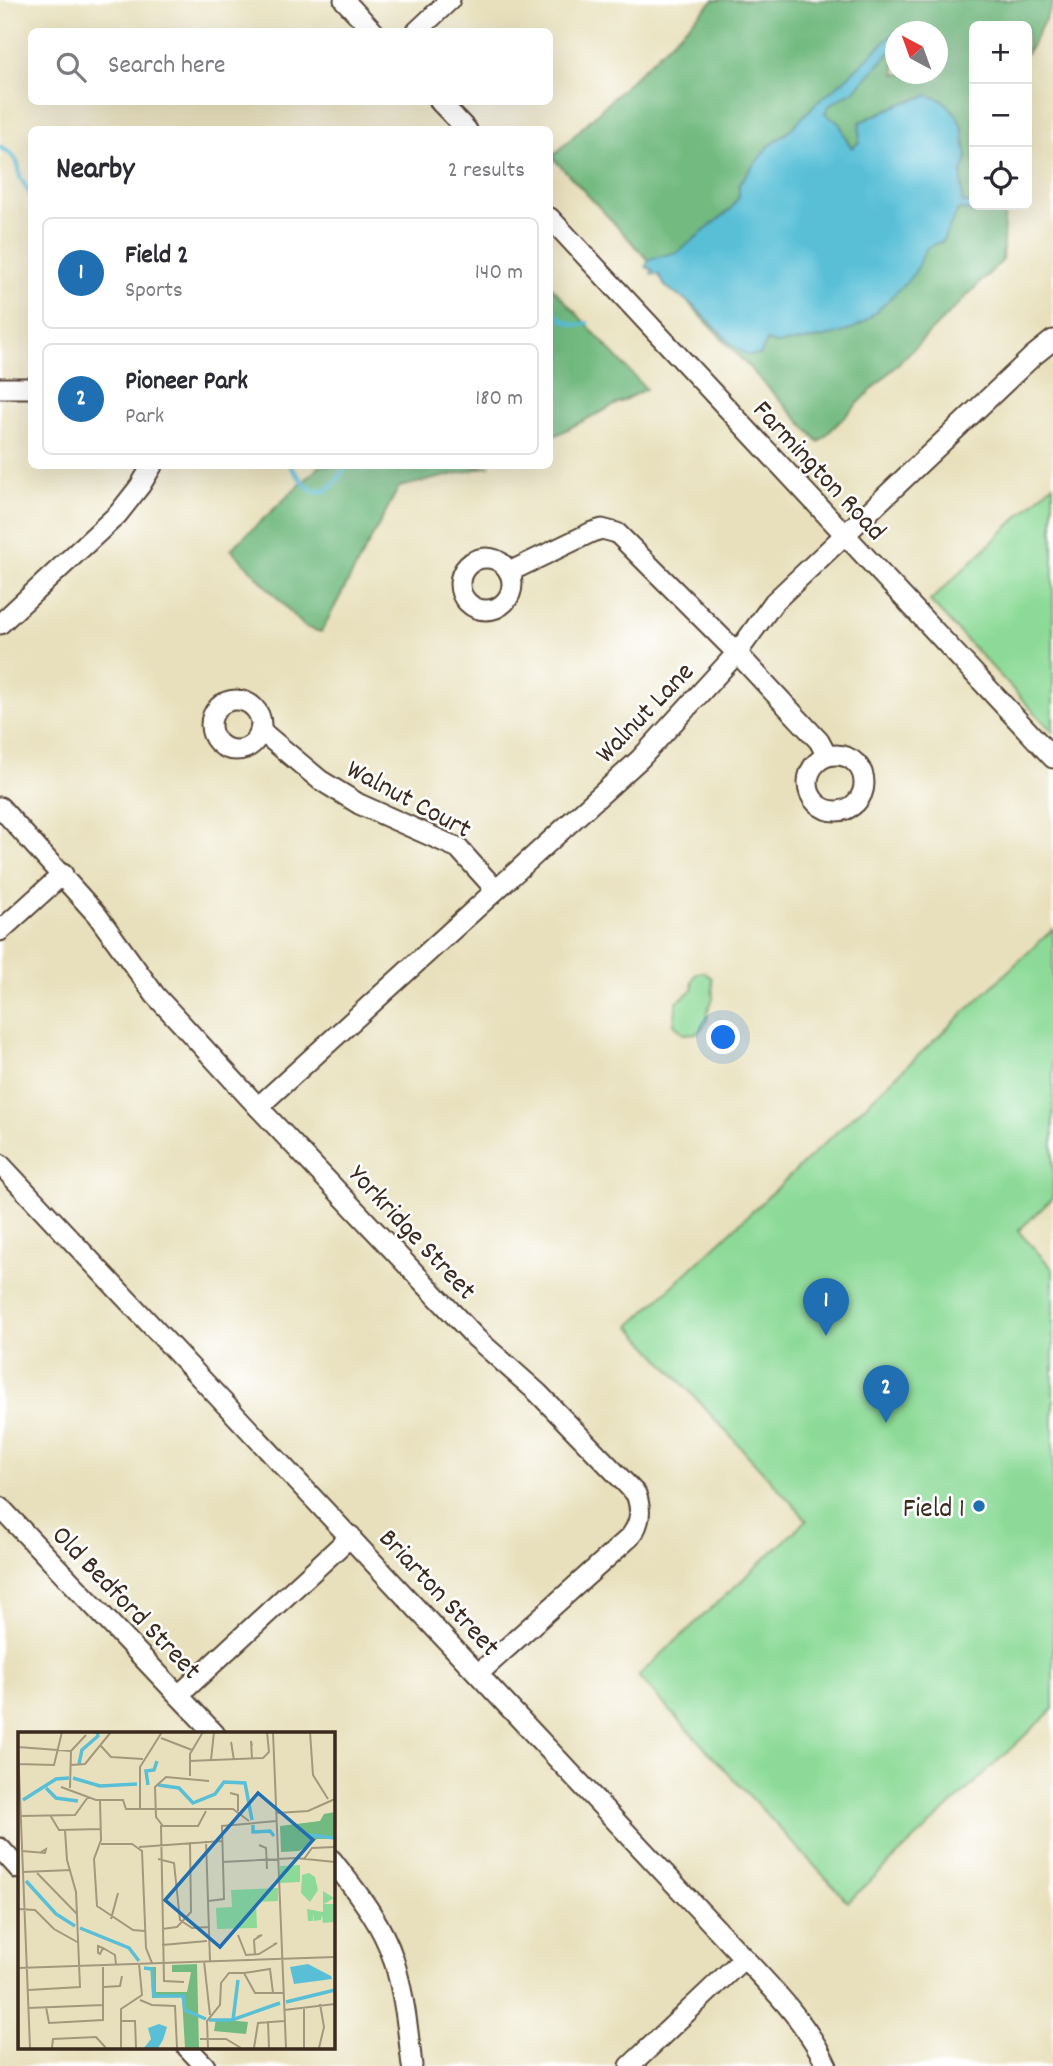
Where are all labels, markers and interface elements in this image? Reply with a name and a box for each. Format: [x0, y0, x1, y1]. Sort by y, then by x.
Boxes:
north arrow [885, 21, 948, 84]
map controls [969, 21, 1032, 210]
button: + [969, 21, 1032, 84]
search box [28, 28, 553, 105]
icon: search [52, 48, 90, 86]
text: Search here [108, 48, 226, 85]
button: − [969, 84, 1032, 147]
button: locate [969, 147, 1032, 210]
text: Nearby [56, 150, 134, 193]
text: 2 results [448, 155, 525, 188]
text: Field 2 [125, 238, 189, 275]
text: 1 [78, 257, 84, 290]
text: 140 m [475, 257, 523, 290]
text: Sports [125, 275, 183, 308]
text: Pioneer Park [125, 364, 248, 401]
text: 2 [76, 383, 86, 416]
text: 180 m [475, 383, 523, 416]
street label: Farmington Road [741, 393, 893, 552]
text: Park [125, 401, 164, 434]
street label: Walnut Lane [588, 655, 705, 774]
street label: Walnut Court [338, 752, 477, 851]
your location [706, 1020, 740, 1054]
street label: Yorkridge Street [337, 1158, 484, 1311]
pin: 1 [803, 1278, 849, 1336]
pin: 2 [863, 1365, 909, 1423]
place label: Field 1 [903, 1491, 965, 1531]
marker: Field 1 [971, 1498, 987, 1514]
street label: Old Bedford Street [40, 1518, 209, 1691]
street label: Briarton Street [367, 1521, 507, 1667]
inset map [18, 1732, 334, 2048]

